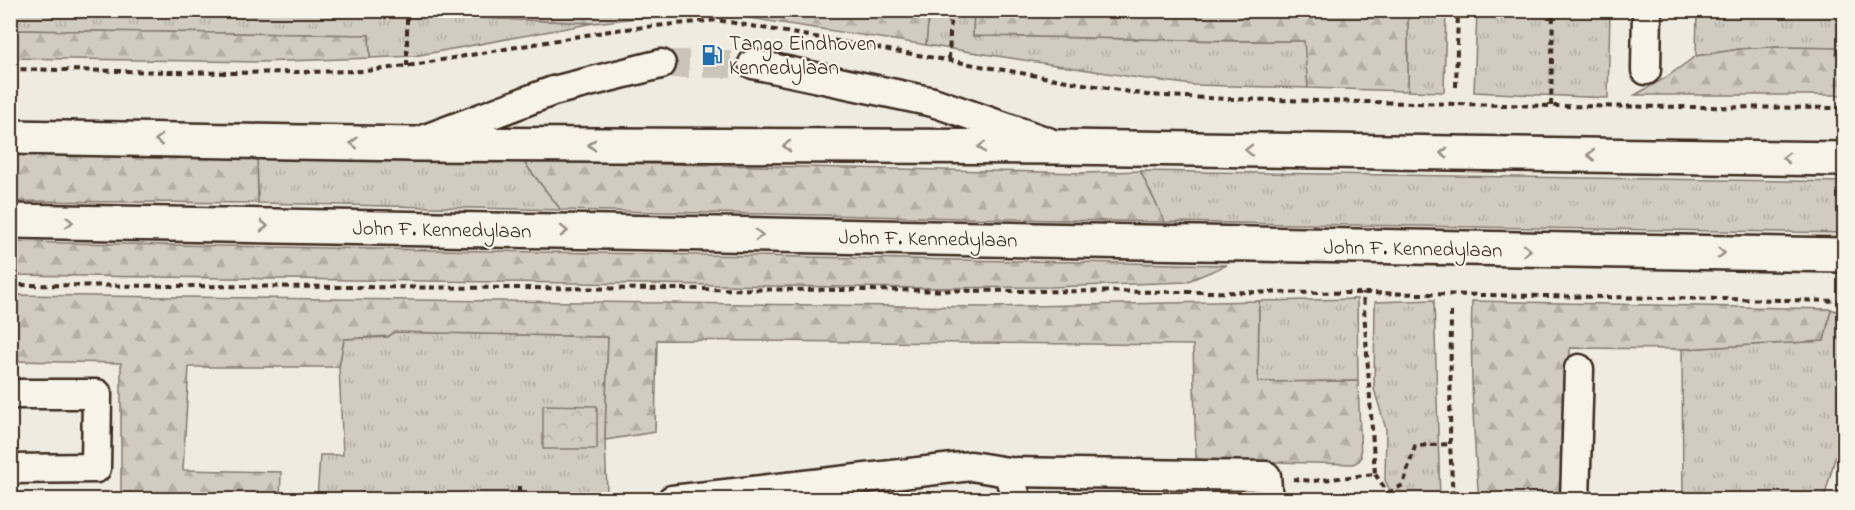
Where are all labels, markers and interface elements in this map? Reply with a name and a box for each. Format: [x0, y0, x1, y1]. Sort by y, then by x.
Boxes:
place label: Tango Eindhoven Kennedylaan [729, 30, 876, 86]
fuel station icon: Tango Eindhoven Kennedylaan [700, 43, 724, 67]
one-way arrow [154, 133, 163, 146]
one-way arrow [349, 137, 358, 149]
one-way arrow [588, 139, 597, 151]
one-way arrow [783, 140, 792, 152]
one-way arrow [978, 141, 987, 153]
one-way arrow [1245, 144, 1254, 156]
one-way arrow [1440, 146, 1449, 159]
one-way arrow [1587, 149, 1596, 161]
one-way arrow [1782, 152, 1791, 164]
street label: John F. Kennedylaan [352, 214, 532, 250]
one-way arrow [64, 216, 73, 229]
one-way arrow [259, 220, 268, 232]
street label: John F. Kennedylaan [838, 223, 1018, 259]
one-way arrow [559, 225, 568, 238]
one-way arrow [754, 229, 763, 242]
street label: John F. Kennedylaan [1323, 233, 1503, 269]
one-way arrow [1522, 244, 1531, 257]
one-way arrow [1717, 247, 1726, 260]

